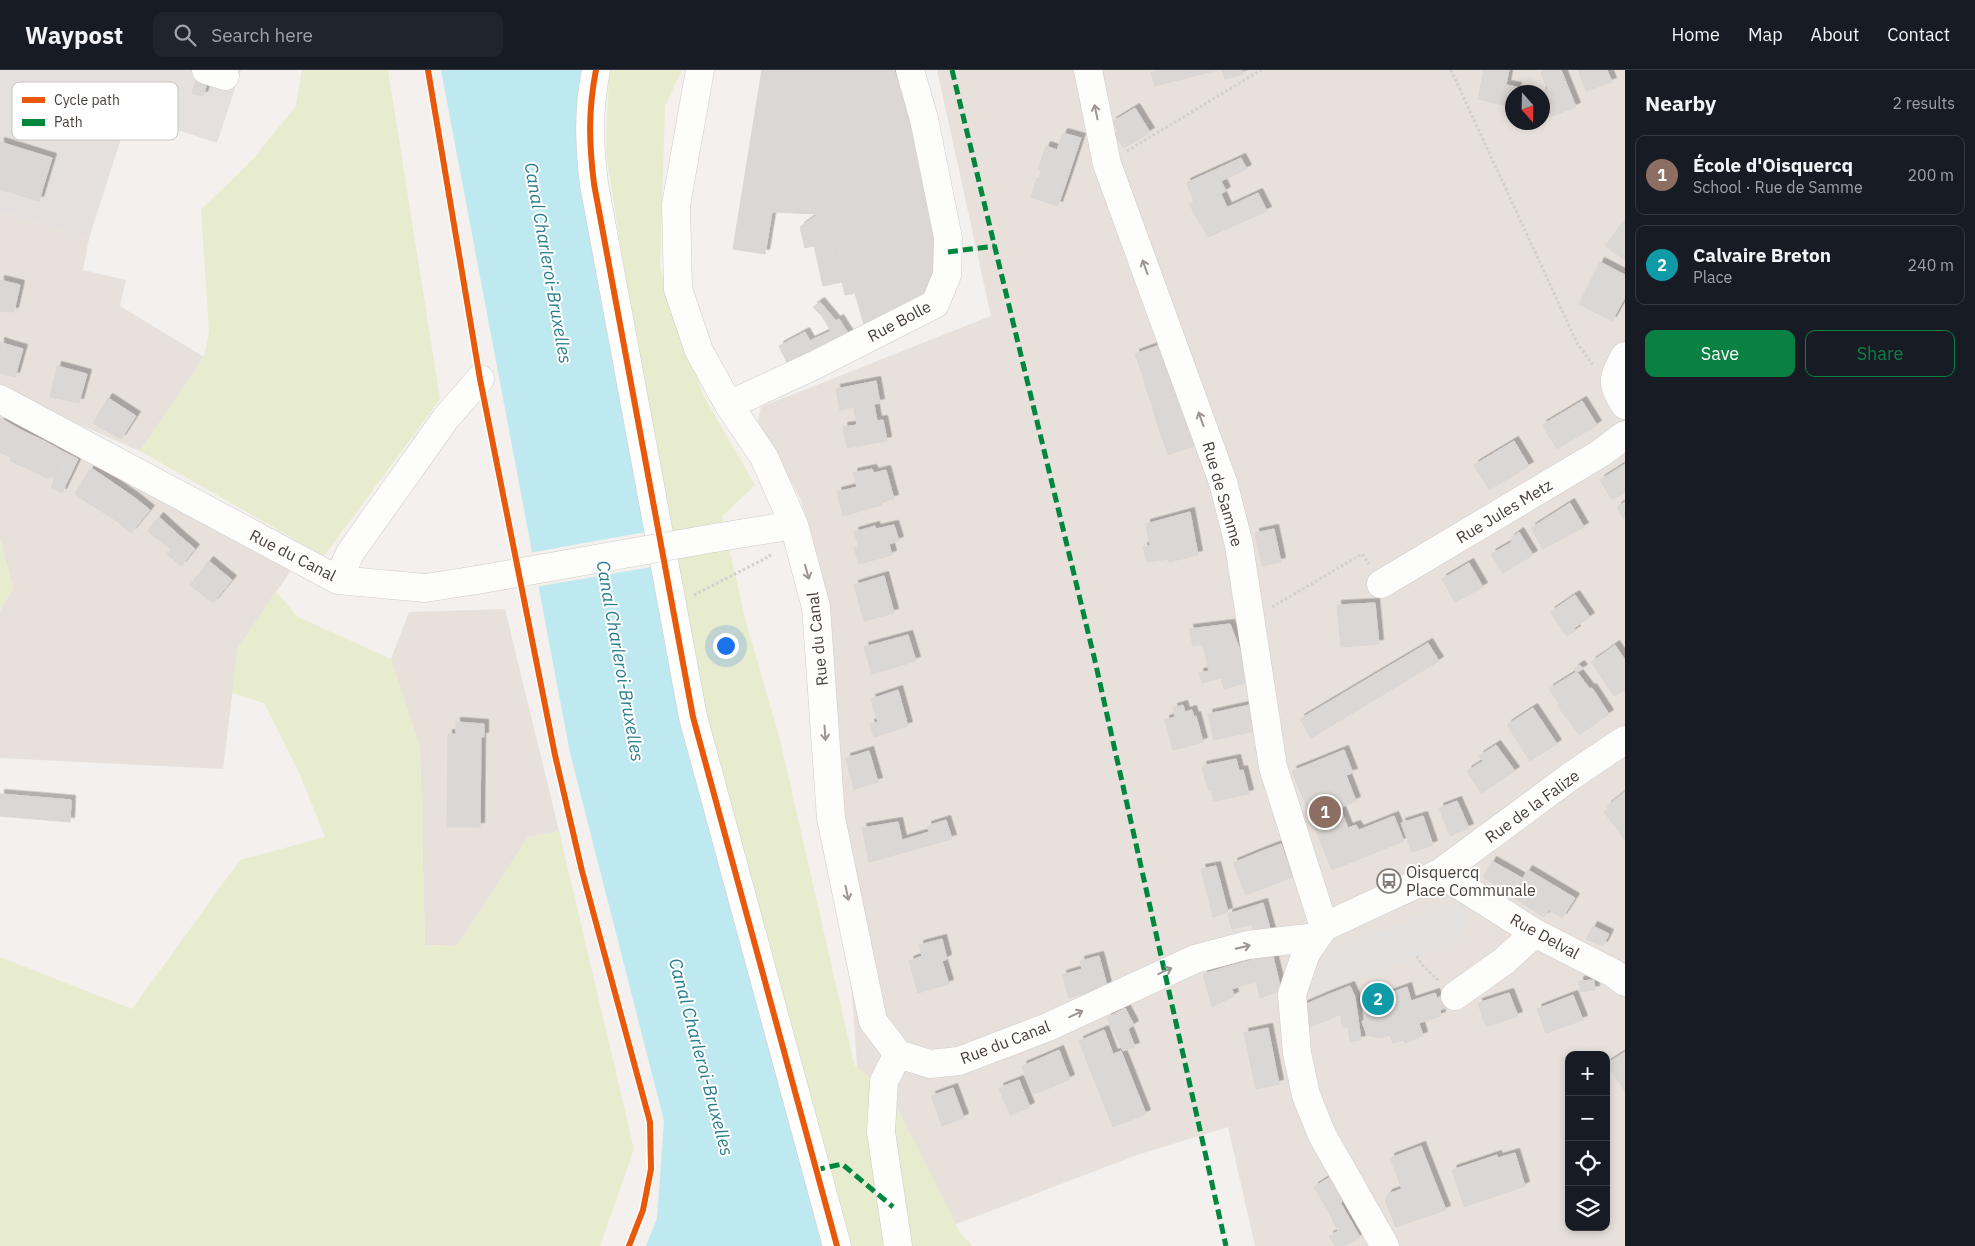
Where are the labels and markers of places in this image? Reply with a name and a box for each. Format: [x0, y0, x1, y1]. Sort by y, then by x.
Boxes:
pin: 1 [1309, 793, 1341, 831]
place label: Oisquercq Place Communale [1406, 862, 1536, 900]
bus stop icon: Oisquercq Place Communale [1376, 868, 1402, 894]
pin: 2 [1362, 980, 1394, 1018]

